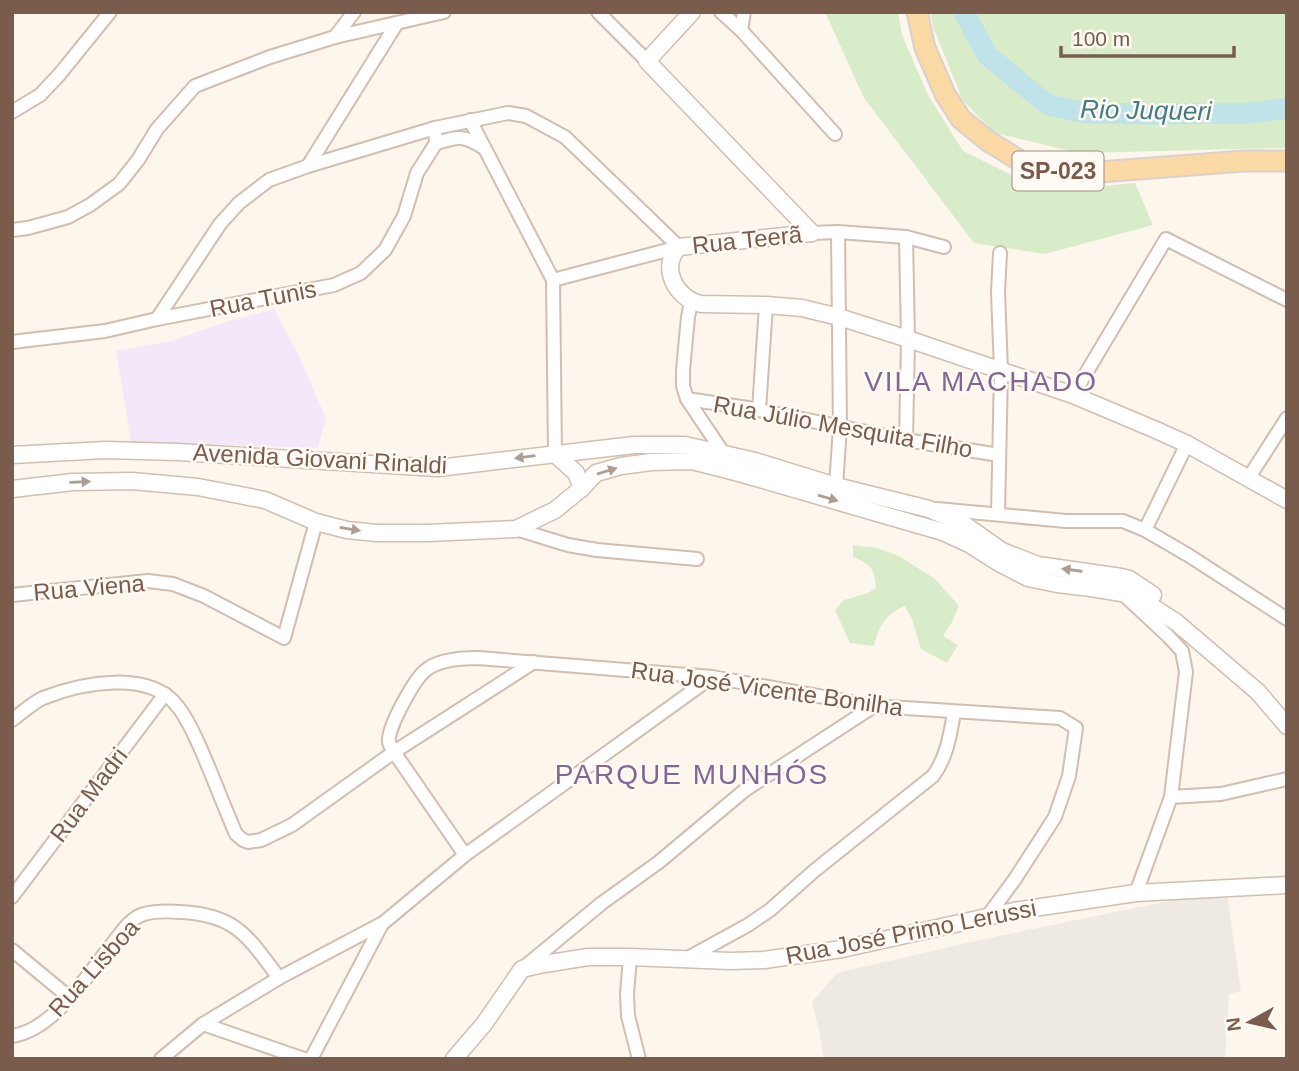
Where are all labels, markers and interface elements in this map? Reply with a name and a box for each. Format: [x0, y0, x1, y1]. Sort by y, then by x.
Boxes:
scale bar [1061, 14, 1234, 58]
text: 100 m [1072, 27, 1130, 50]
water label: Rio Juqueri [1080, 94, 1213, 126]
road number: SP-023 [1012, 152, 1104, 190]
street label: Rua Teerã [691, 220, 804, 259]
street label: Rua Tunis [207, 275, 319, 322]
district label: VILA MACHADO [864, 366, 1098, 397]
street label: Rua Júlio Mesquita Filho [711, 390, 975, 463]
street label: Avenida Giovani Rinaldi [192, 438, 448, 479]
one-way arrow [514, 452, 536, 463]
one-way arrow [596, 465, 617, 475]
one-way arrow [69, 477, 91, 488]
one-way arrow [817, 493, 839, 504]
one-way arrow [339, 524, 361, 535]
one-way arrow [1061, 564, 1083, 575]
street label: Rua Viena [32, 569, 146, 606]
street label: Rua José Vicente Bonilha [629, 656, 905, 721]
street label: Rua Madri [45, 742, 133, 847]
district label: PARQUE MUNHÓS [555, 759, 829, 790]
street label: Rua José Primo Lerussi [783, 894, 1039, 969]
street label: Rua Lisboa [43, 913, 145, 1022]
north arrow [1215, 987, 1285, 1057]
text: N [1222, 1016, 1245, 1033]

